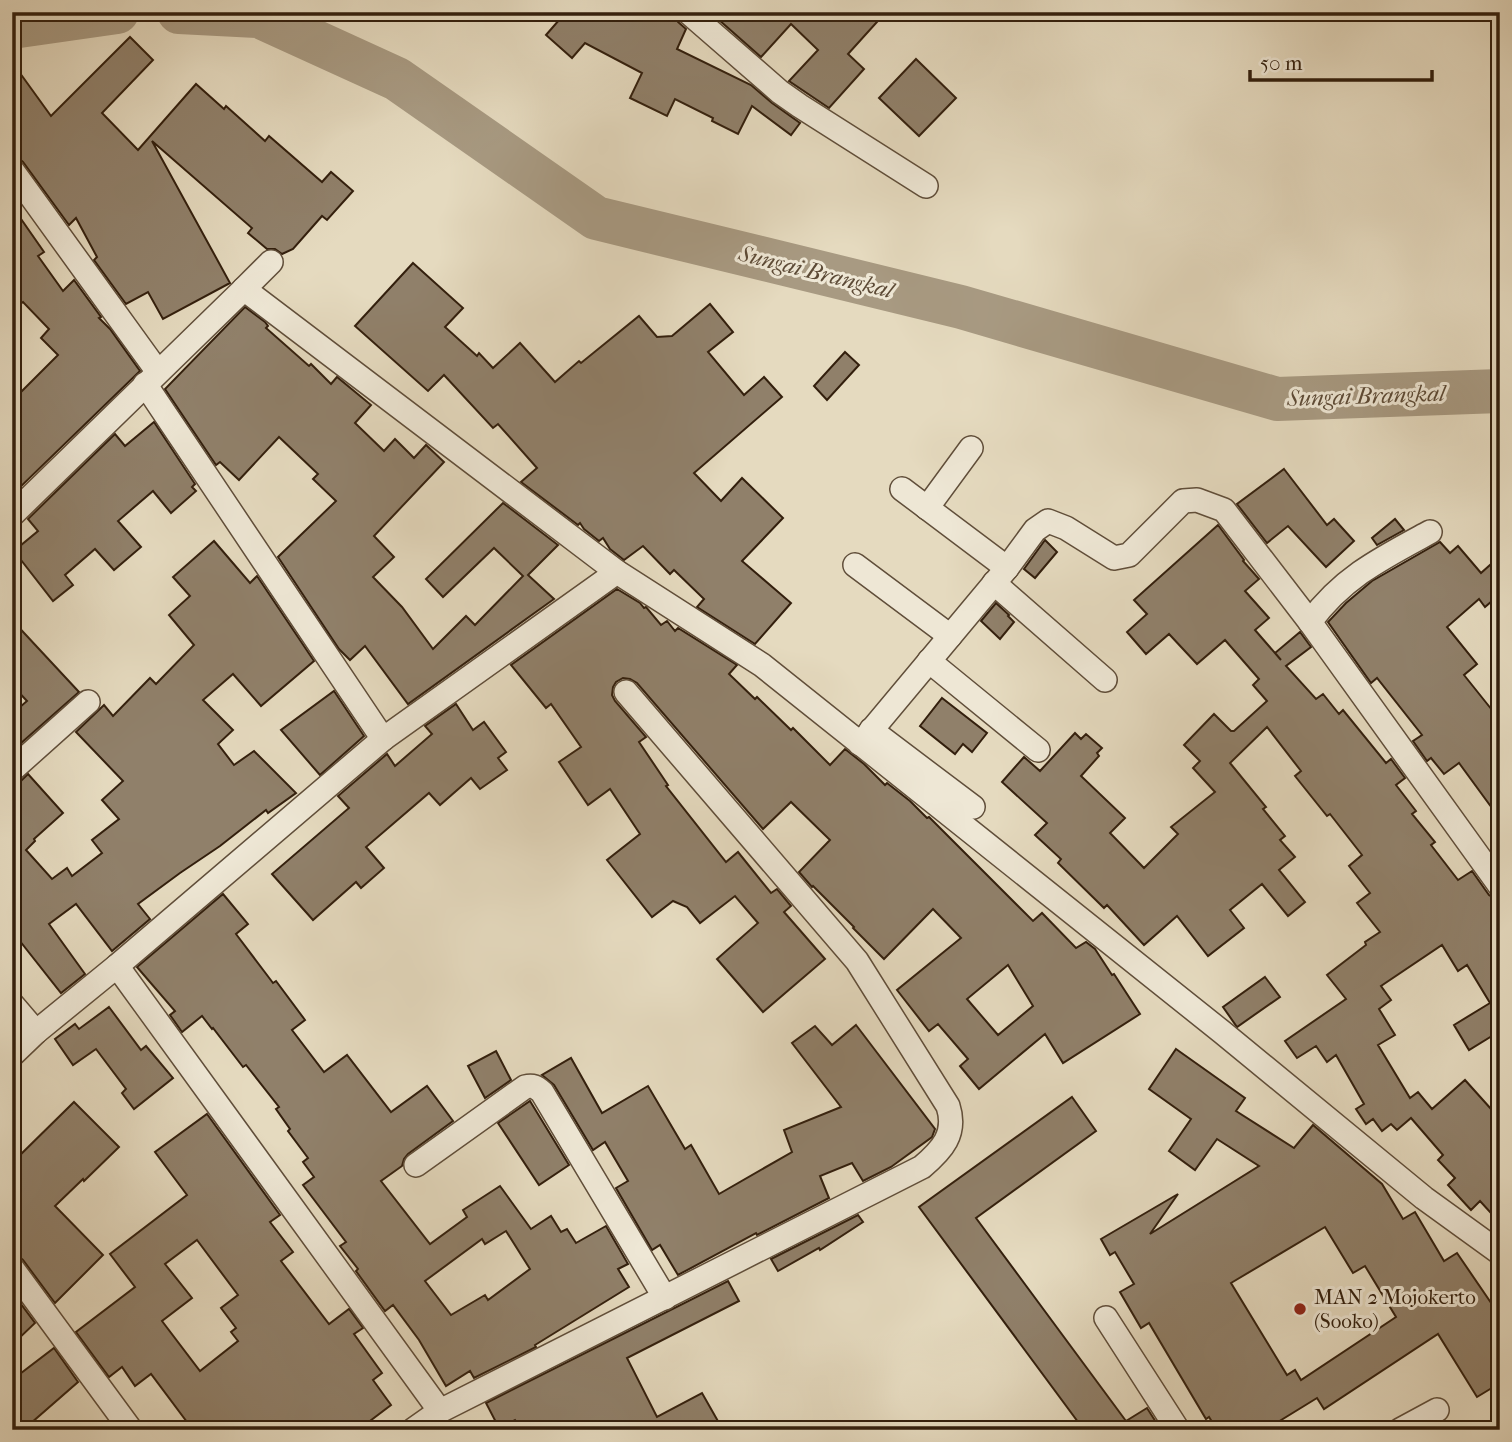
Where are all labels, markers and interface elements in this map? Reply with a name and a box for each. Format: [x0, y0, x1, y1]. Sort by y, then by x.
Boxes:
scale bar [1250, 38, 1432, 82]
text: 50 m [1260, 51, 1303, 75]
water label: Sungai Brangkal [735, 240, 898, 305]
water label: Sungai Brangkal [1286, 380, 1448, 412]
place label: MAN 2 Mojokerto (Sooko) [1314, 1285, 1476, 1333]
marker: MAN 2 Mojokerto (Sooko) [1292, 1301, 1308, 1317]

